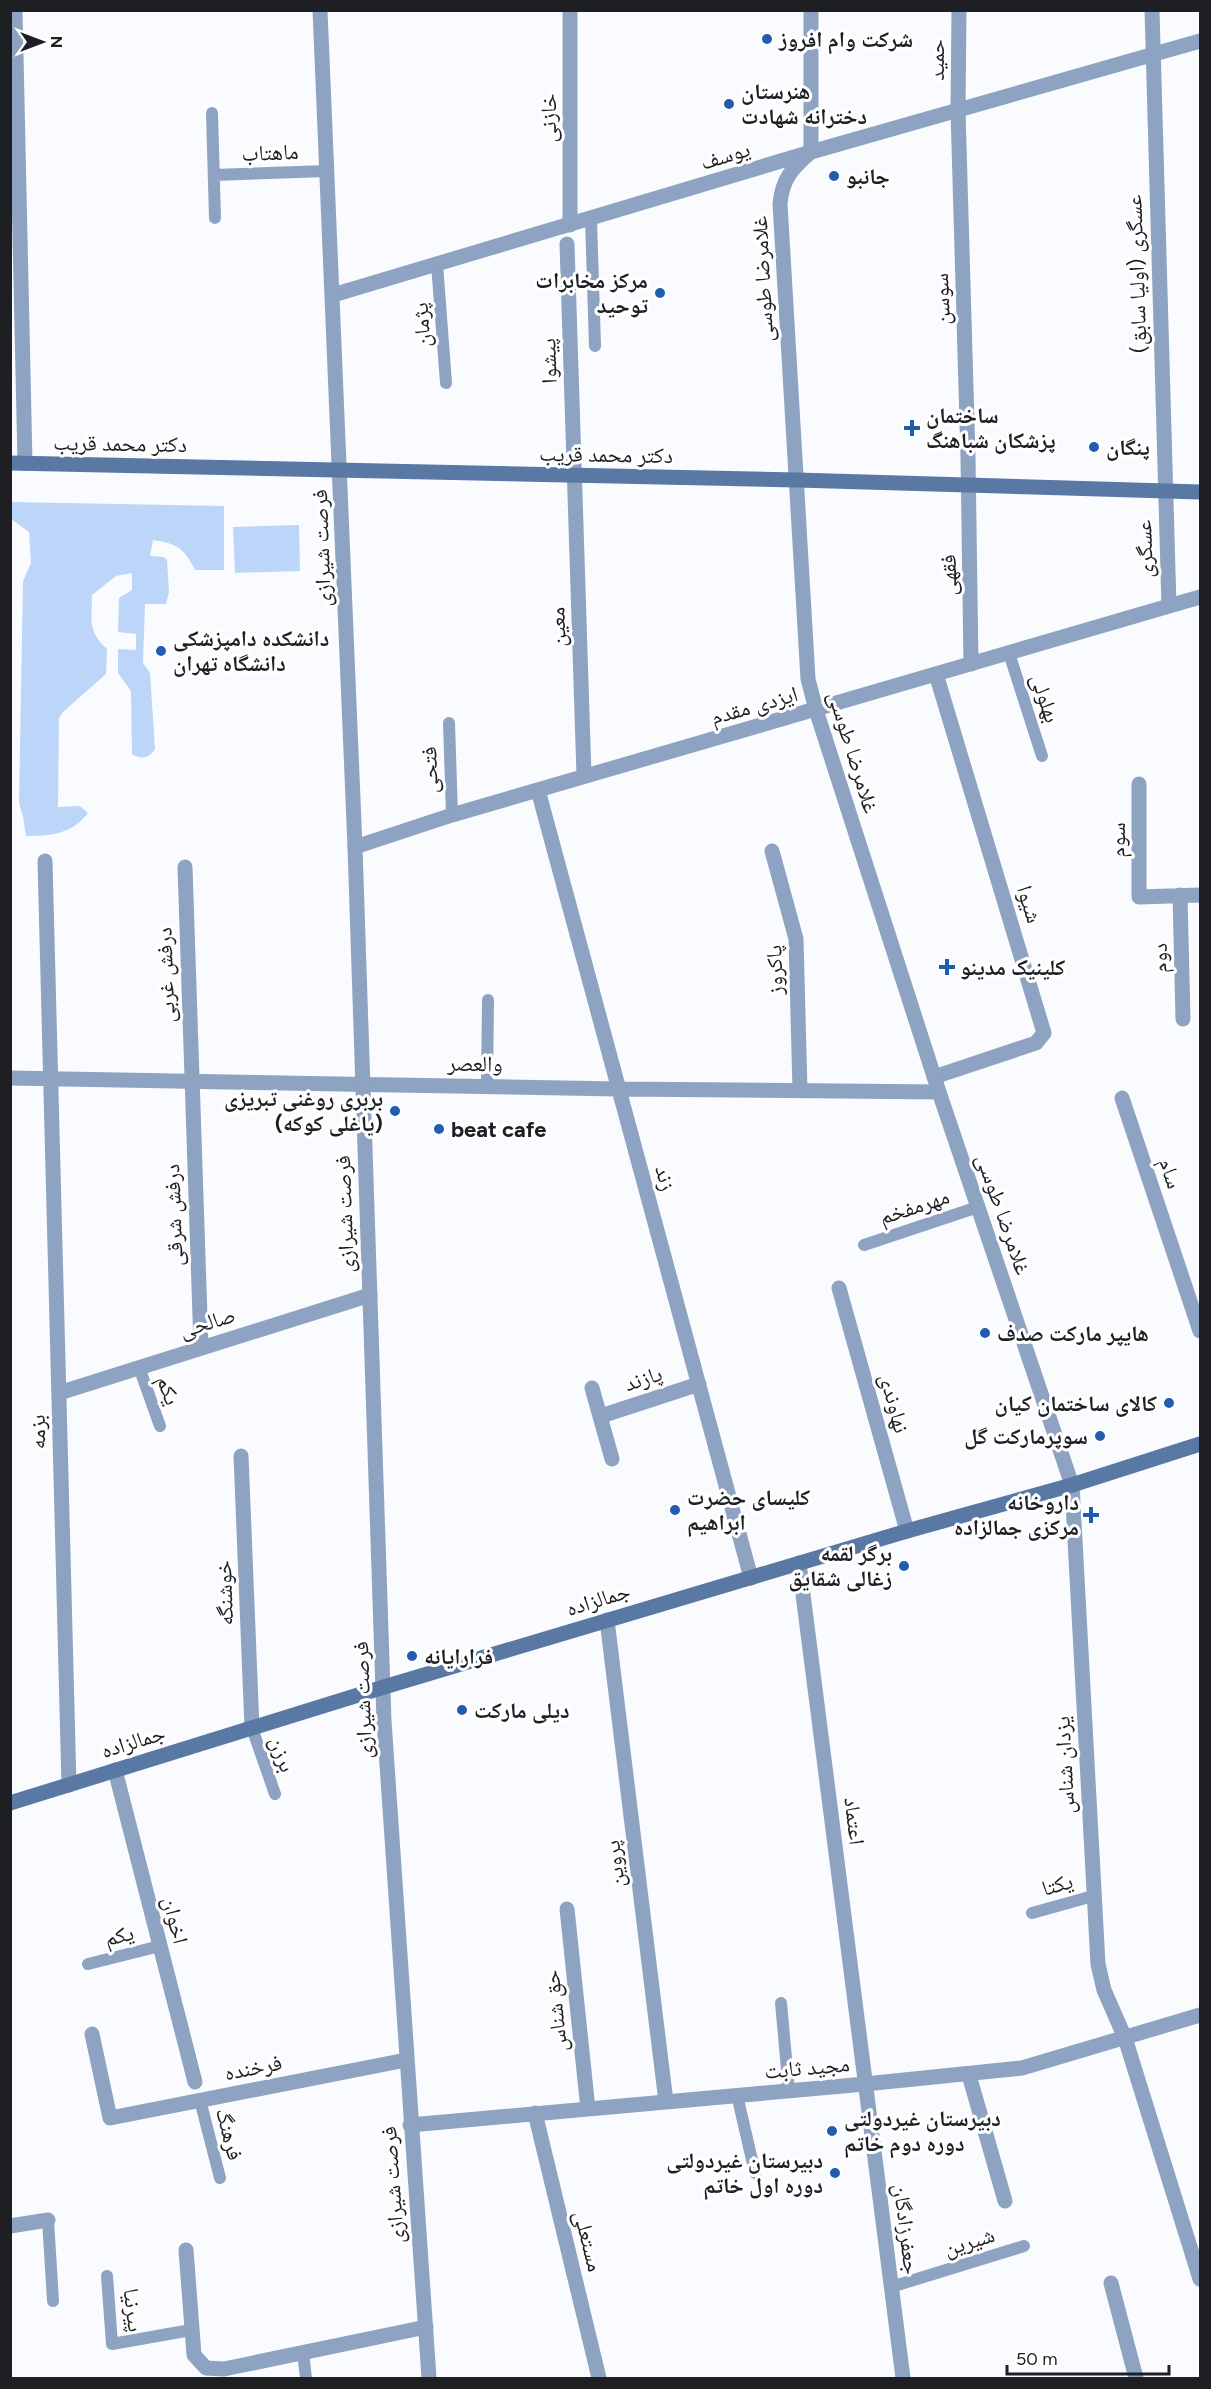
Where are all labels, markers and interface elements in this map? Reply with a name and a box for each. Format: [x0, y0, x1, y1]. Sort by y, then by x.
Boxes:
north arrow [12, 12, 72, 72]
place label: شرکت وام افروز [778, 26, 913, 55]
marker: شرکت وام افروز [760, 32, 774, 46]
text: N [47, 36, 66, 48]
street label: حمید [923, 39, 950, 81]
place label: هنرستان دخترانه شهادت [741, 78, 867, 130]
street label: خازنی [535, 93, 562, 143]
marker: هنرستان دخترانه شهادت [722, 97, 736, 111]
street label: یوسف [697, 135, 753, 176]
street label: ماهتاب [241, 138, 299, 167]
place label: جانبو [846, 163, 890, 190]
marker: جانبو [827, 169, 841, 183]
street label: عسگری (اولیا سابق) [1120, 194, 1153, 354]
street label: غلامرضا طوسی [746, 215, 779, 343]
place label: مرکز مخابرات توحید [535, 267, 648, 319]
street label: سوسن [927, 272, 956, 326]
marker: مرکز مخابرات توحید [653, 286, 667, 300]
street label: پژمان [406, 302, 437, 348]
street label: پیشوا [534, 338, 563, 384]
place label: ساختمان پزشکان شباهنگ [926, 402, 1056, 454]
marker: ساختمان پزشکان شباهنگ [903, 419, 921, 437]
street label: دکتر محمد قریب [53, 429, 187, 458]
place label: پنگان [1106, 434, 1150, 461]
street label: دکتر محمد قریب [539, 440, 673, 469]
marker: پنگان [1087, 440, 1101, 454]
street label: فرصت شیرازی [306, 489, 337, 607]
street label: عسگری [1130, 519, 1159, 579]
street label: فقهی [935, 554, 962, 596]
street label: معین [543, 607, 572, 647]
place label: دانشکده دامپزشکی دانشگاه تهران [173, 625, 329, 677]
marker: دانشکده دامپزشکی دانشگاه تهران [154, 644, 168, 658]
street label: بهلولی [1025, 670, 1066, 726]
street label: ایزدی مقدم [707, 680, 801, 732]
street label: غلامرضا طوسی [822, 688, 885, 816]
street label: فتحی [415, 746, 444, 794]
street label: سوم [1104, 822, 1132, 858]
street label: شیوا [1011, 882, 1048, 926]
street label: درفش غربی [150, 927, 181, 1023]
street label: دوم [1146, 943, 1174, 973]
street label: پاکروز [760, 945, 789, 996]
place label: کلینیک مدینو [960, 954, 1066, 981]
marker: کلینیک مدینو [938, 958, 956, 976]
street label: والعصر [446, 1050, 503, 1077]
place label: بربری روغنی تبریزی (یاغلی کوکه) [224, 1085, 383, 1137]
marker: بربری روغنی تبریزی (یاغلی کوکه) [388, 1104, 402, 1118]
place label: beat cafe [451, 1116, 546, 1143]
marker: beat cafe [432, 1122, 446, 1136]
street label: غلامرضا طوسی [970, 1150, 1037, 1278]
street label: سام [1152, 1154, 1188, 1192]
street label: فرصت شیرازی [329, 1155, 360, 1273]
street label: درفش شرقی [158, 1163, 189, 1267]
street label: زند [649, 1163, 682, 1194]
street label: مهرمفخم [876, 1182, 953, 1231]
street label: صالحی [176, 1301, 238, 1344]
place label: هايپر ماركت صدف [997, 1320, 1149, 1347]
marker: هايپر ماركت صدف [978, 1326, 992, 1340]
street label: پازند [621, 1360, 665, 1397]
street label: نهاوندی [874, 1370, 915, 1436]
street label: یکم [150, 1372, 186, 1409]
place label: کالای ساختمان کیان [995, 1390, 1157, 1417]
marker: کالای ساختمان کیان [1162, 1396, 1176, 1410]
street label: بزمه [24, 1414, 51, 1450]
place label: سوپرمارکت گل [964, 1423, 1088, 1450]
marker: سوپرمارکت گل [1093, 1429, 1107, 1443]
place label: کلیسای حضرت ابراهیم [687, 1484, 811, 1537]
place label: داروخانه مرکزی جمالزاده [954, 1489, 1079, 1541]
marker: کلیسای حضرت ابراهیم [668, 1503, 682, 1517]
marker: داروخانه مرکزی جمالزاده [1084, 1508, 1098, 1522]
place label: برگر لقمه زغالی شقایق [789, 1540, 892, 1592]
marker: برگر لقمه زغالی شقایق [897, 1559, 911, 1573]
street label: خوشنگه [210, 1560, 239, 1626]
street label: جمالزاده [563, 1577, 633, 1622]
street label: فرصت شیرازی [347, 1641, 378, 1759]
place label: فرارایانه [424, 1643, 493, 1670]
marker: فرارایانه [405, 1649, 419, 1663]
place label: دیلی مارکت [474, 1697, 570, 1724]
marker: دیلی مارکت [455, 1703, 469, 1717]
street label: یزدان شناس [1048, 1715, 1081, 1815]
street label: جمالزاده [98, 1719, 168, 1764]
street label: برزن [264, 1733, 301, 1776]
street label: اعتماد [838, 1796, 871, 1847]
street label: پروین [598, 1839, 631, 1889]
street label: یکتا [1038, 1867, 1076, 1902]
street label: اخوان [157, 1894, 194, 1947]
street label: یکم [102, 1919, 137, 1953]
street label: حق شناس [538, 1969, 573, 2053]
street label: فرخنده [222, 2049, 284, 2086]
street label: مجید ثابت [763, 2050, 851, 2085]
street label: فرهنگ [210, 2105, 249, 2163]
place label: دبیرستان غیردولتی دوره دوم خاتم [844, 2105, 1001, 2159]
marker: دبیرستان غیردولتی دوره دوم خاتم [825, 2124, 839, 2138]
street label: فرصت شیرازی [375, 2125, 410, 2244]
place label: دبیرستان غیردولتی دوره اول خاتم [666, 2147, 823, 2200]
marker: دبیرستان غیردولتی دوره اول خاتم [828, 2166, 842, 2180]
street label: جعفرزادگان [888, 2182, 925, 2276]
street label: مستعلی [568, 2208, 609, 2275]
street label: شیرین [940, 2221, 998, 2262]
street label: پیرنیا [117, 2287, 150, 2334]
scale bar [1007, 2338, 1169, 2376]
text: 50 m [1016, 2348, 1058, 2370]

